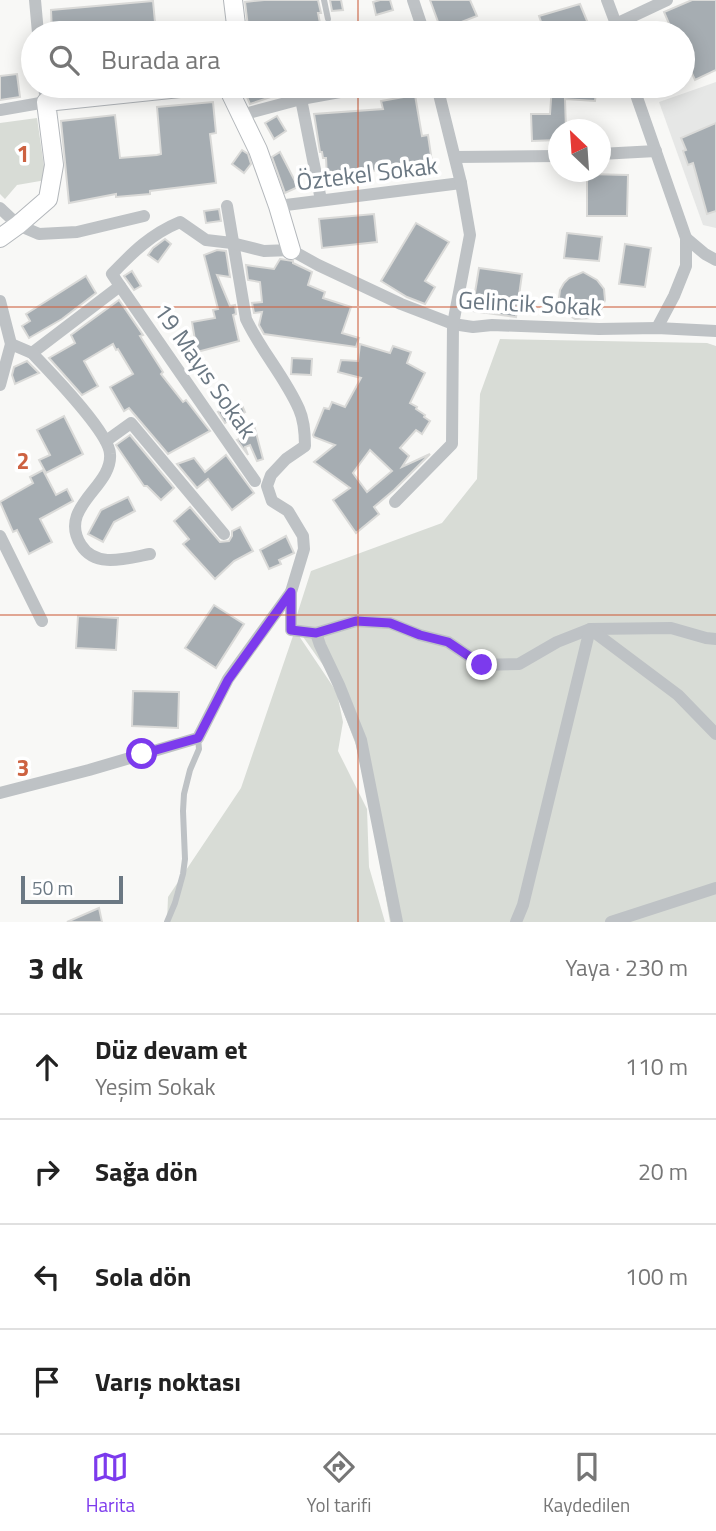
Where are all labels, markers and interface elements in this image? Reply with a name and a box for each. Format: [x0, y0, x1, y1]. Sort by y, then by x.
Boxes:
search box [21, 21, 695, 98]
text: Burada ara [101, 40, 220, 79]
icon: search [45, 41, 83, 79]
north arrow [548, 119, 611, 182]
text: 1 [17, 136, 29, 171]
street label: Öztekel Sokak [294, 146, 440, 200]
street label: Gelincik Sokak [457, 281, 603, 325]
street label: 19 Mayıs Sokak [146, 295, 266, 446]
text: 2 [17, 443, 29, 478]
route end [466, 649, 497, 680]
route start [126, 738, 157, 769]
text: 3 [17, 750, 29, 785]
scale bar [21, 873, 122, 905]
text: 50 m [32, 873, 73, 902]
text: 3 dk [28, 945, 83, 991]
text: Yaya · 230 m [565, 950, 688, 985]
text: Düz devam et [95, 1030, 247, 1069]
icon: ahead [28, 1048, 66, 1086]
text: 110 m [625, 1049, 688, 1084]
text: Yeşim Sokak [95, 1069, 216, 1104]
text: Sağa dön [95, 1152, 198, 1191]
icon: right [28, 1153, 66, 1191]
text: 20 m [638, 1154, 688, 1189]
text: Sola dön [95, 1257, 192, 1296]
icon: left [28, 1258, 66, 1296]
text: 100 m [625, 1259, 688, 1294]
text: Varış noktası [95, 1362, 241, 1401]
icon: arrive [28, 1363, 66, 1401]
tab: Harita [86, 1448, 135, 1519]
tab: Yol tarifi [307, 1448, 371, 1519]
tab: Kaydedilen [543, 1448, 630, 1519]

